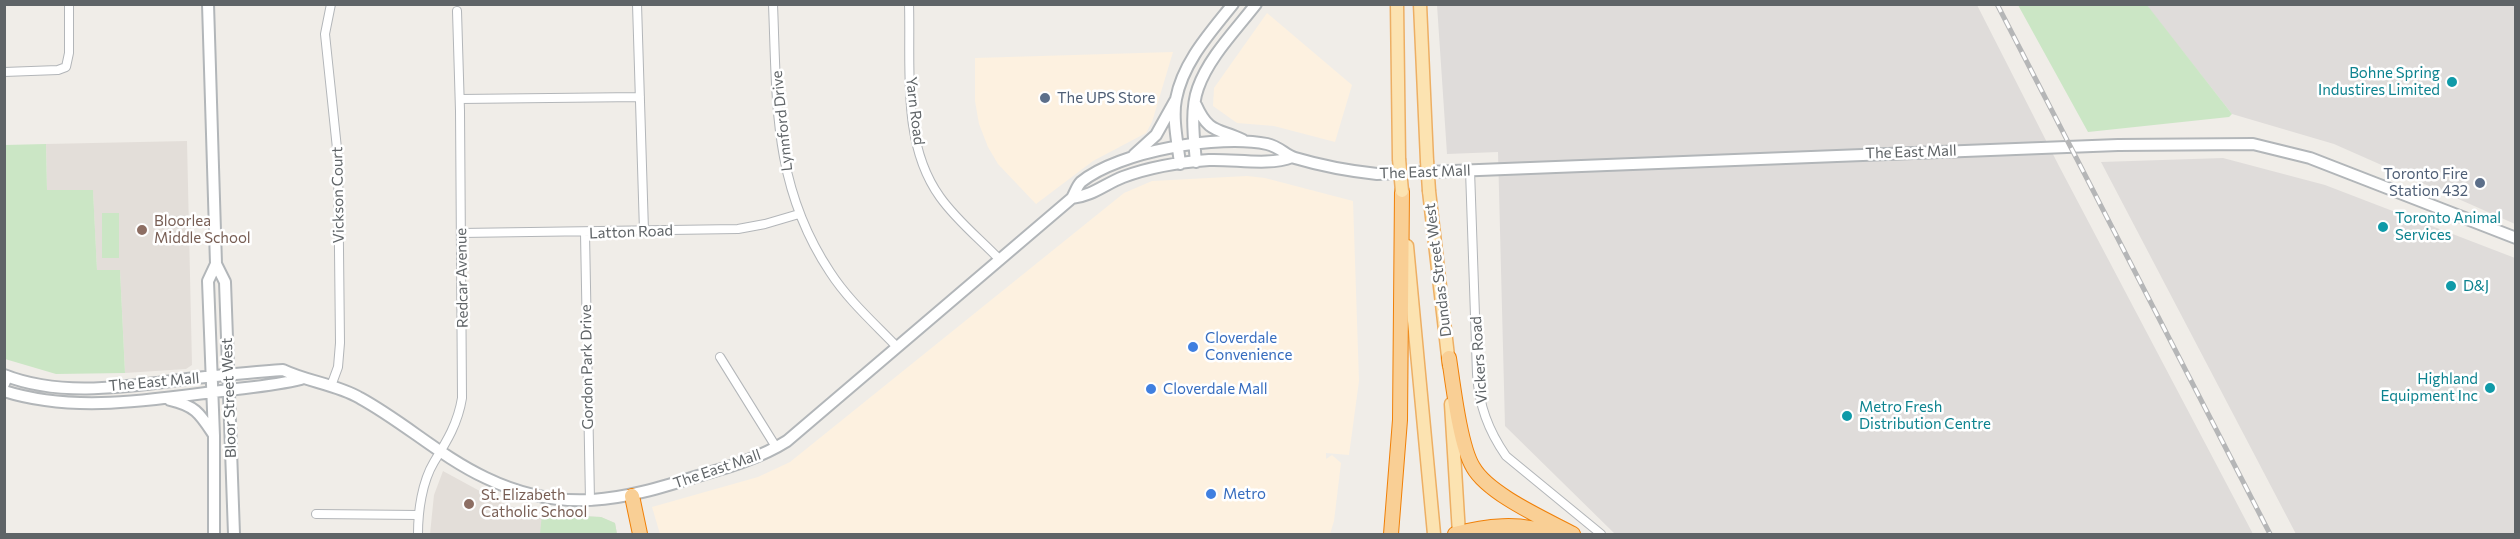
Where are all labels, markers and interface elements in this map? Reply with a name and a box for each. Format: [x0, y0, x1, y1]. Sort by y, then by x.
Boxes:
place label: Bohne Spring Industires Limited [2318, 64, 2440, 99]
street label: Lynnford Drive [768, 70, 796, 172]
marker: Bohne Spring Industires Limited [2445, 75, 2459, 89]
street label: Yarn Road [902, 76, 928, 146]
place label: The UPS Store [1057, 89, 1155, 107]
marker: The UPS Store [1038, 91, 1052, 105]
street label: The East Mall [1865, 141, 1957, 163]
street label: Vickson Court [328, 146, 348, 244]
street label: The East Mall [1379, 161, 1471, 183]
place label: Toronto Fire Station 432 [2383, 165, 2468, 200]
marker: Toronto Fire Station 432 [2473, 176, 2487, 190]
street label: Dundas Street West [1421, 202, 1455, 338]
place label: Toronto Animal Services [2395, 209, 2501, 244]
place label: Bloorlea Middle School [154, 212, 251, 247]
marker: Toronto Animal Services [2376, 220, 2390, 234]
street label: Latton Road [589, 222, 673, 242]
marker: Bloorlea Middle School [135, 223, 149, 237]
street label: Redcar Avenue [452, 228, 472, 328]
place label: D&J [2463, 277, 2489, 295]
marker: D&J [2444, 279, 2458, 293]
street label: Gordon Park Drive [577, 304, 597, 430]
street label: Vickers Road [1467, 316, 1491, 404]
place label: Cloverdale Convenience [1205, 329, 1292, 364]
street label: Bloor Street West [218, 337, 240, 459]
marker: Cloverdale Convenience [1186, 340, 1200, 354]
street label: The East Mall [108, 369, 200, 395]
place label: Highland Equipment Inc [2380, 370, 2478, 405]
place label: Cloverdale Mall [1163, 380, 1268, 398]
marker: Highland Equipment Inc [2483, 381, 2497, 395]
marker: Cloverdale Mall [1144, 382, 1158, 396]
place label: Metro Fresh Distribution Centre [1859, 398, 1991, 433]
marker: Metro Fresh Distribution Centre [1840, 409, 1854, 423]
street label: The East Mall [671, 446, 763, 492]
place label: Metro [1223, 485, 1266, 503]
place label: St. Elizabeth Catholic School [481, 486, 587, 521]
marker: Metro [1204, 487, 1218, 501]
marker: St. Elizabeth Catholic School [462, 497, 476, 511]

